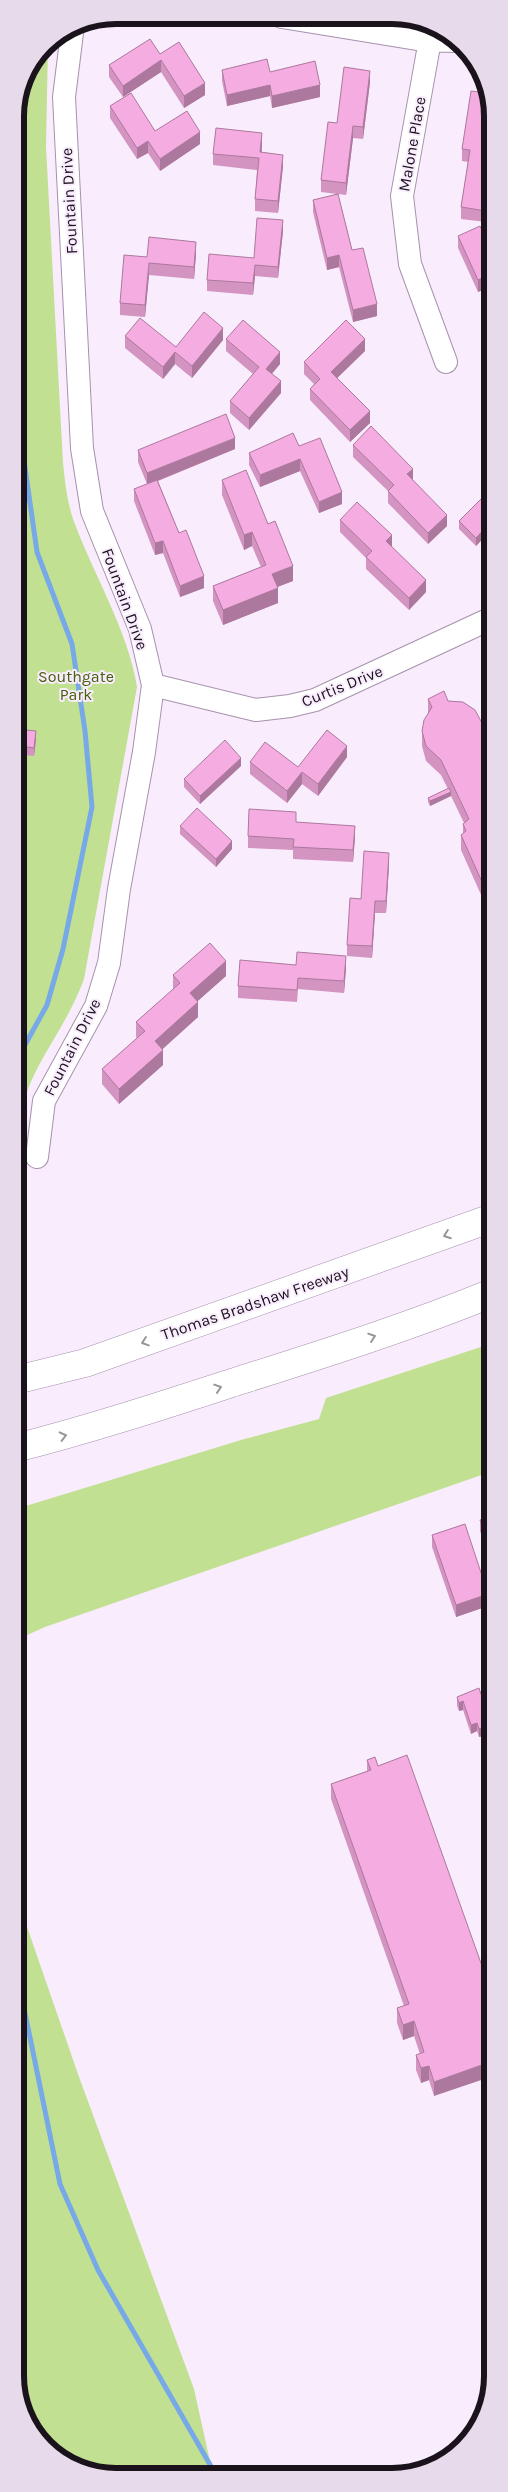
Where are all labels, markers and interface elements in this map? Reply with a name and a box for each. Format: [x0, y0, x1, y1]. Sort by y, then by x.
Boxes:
street label: Malone Place [394, 95, 430, 193]
street label: Fountain Drive [57, 147, 81, 255]
street label: Fountain Drive [98, 546, 152, 652]
street label: Curtis Drive [299, 661, 385, 711]
park label: Southgate Park [38, 667, 114, 704]
street label: Fountain Drive [39, 995, 105, 1099]
one-way arrow [443, 1229, 451, 1239]
street label: Thomas Bradshaw Freeway [159, 1262, 352, 1344]
one-way arrow [368, 1333, 376, 1343]
one-way arrow [141, 1336, 150, 1346]
one-way arrow [213, 1383, 222, 1393]
one-way arrow [58, 1431, 67, 1442]

